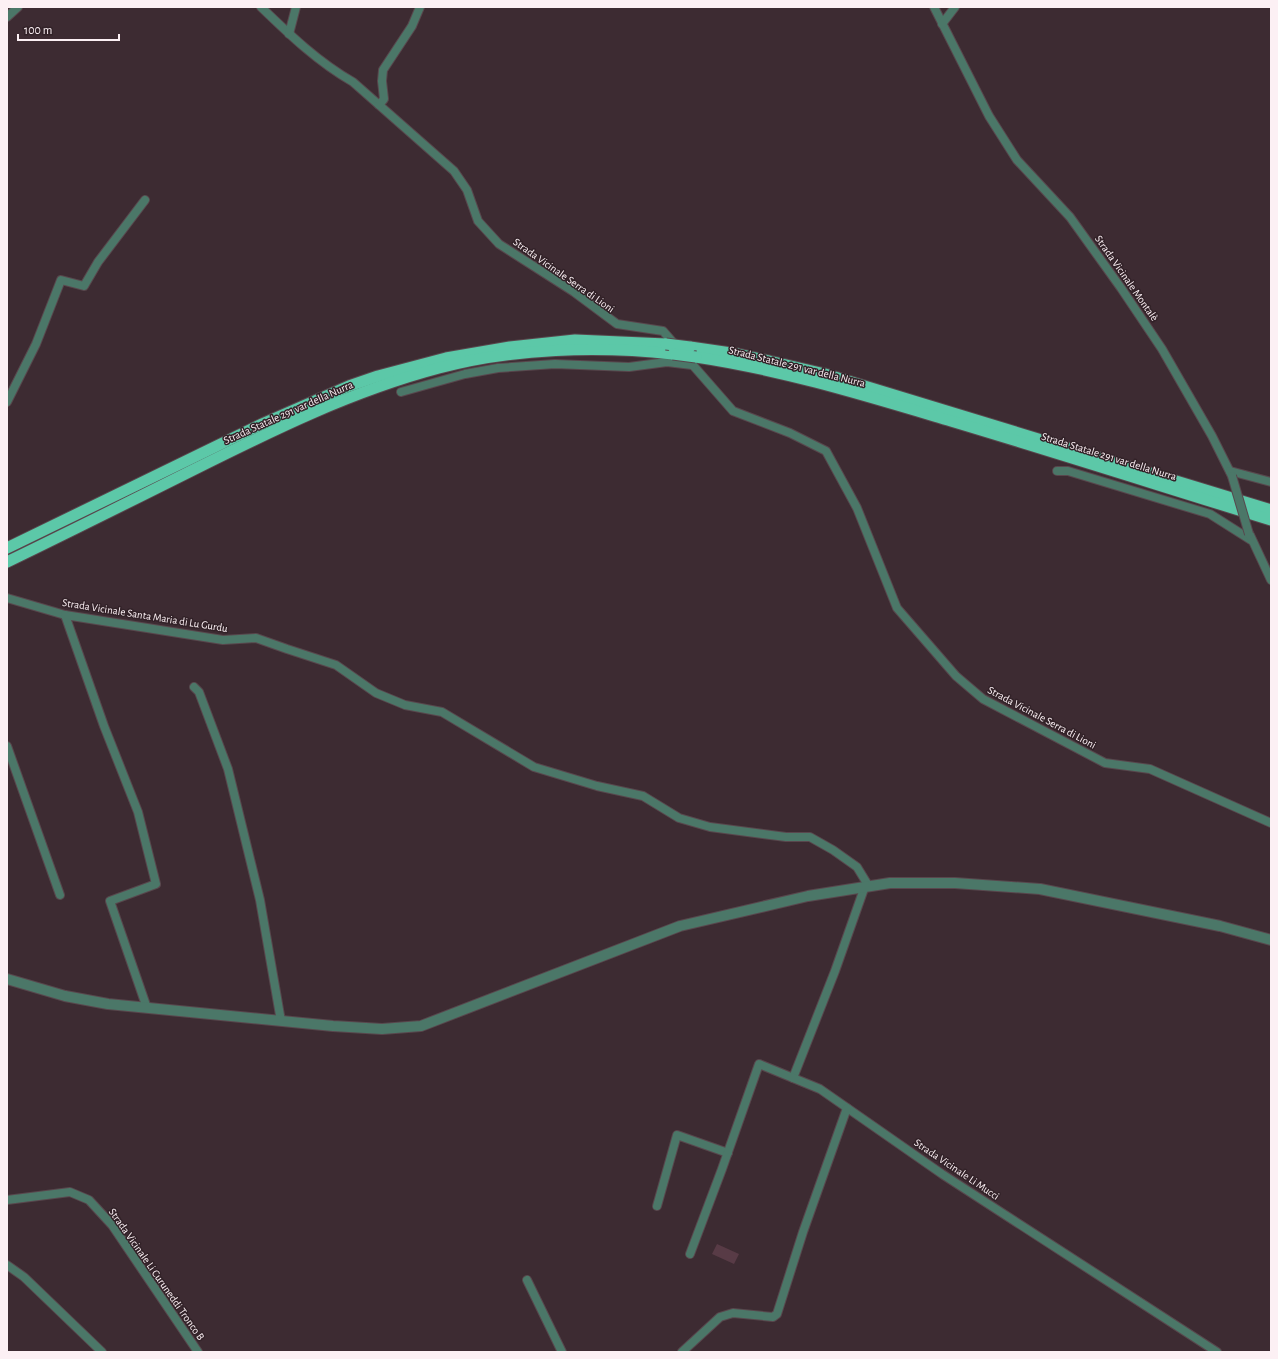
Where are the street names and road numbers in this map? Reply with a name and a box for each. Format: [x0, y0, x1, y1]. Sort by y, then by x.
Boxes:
street label: Strada Vicinale Montalè [1093, 233, 1160, 323]
street label: Strada Vicinale Serra di Lioni [511, 236, 616, 315]
street label: Strada Statale 291 var della Nurra [727, 344, 866, 389]
street label: Strada Statale 291 var della Nurra [222, 379, 355, 446]
street label: Strada Statale 291 var della Nurra [1040, 431, 1178, 482]
street label: Strada Vicinale Santa Maria di Lu Gurdu [61, 597, 229, 634]
street label: Strada Vicinale Serra di Lioni [986, 684, 1098, 751]
street label: Strada Vicinale Li Mucci [912, 1137, 1001, 1202]
street label: Strada Vicinale Li Curuneddi Tronco B [107, 1206, 207, 1342]

